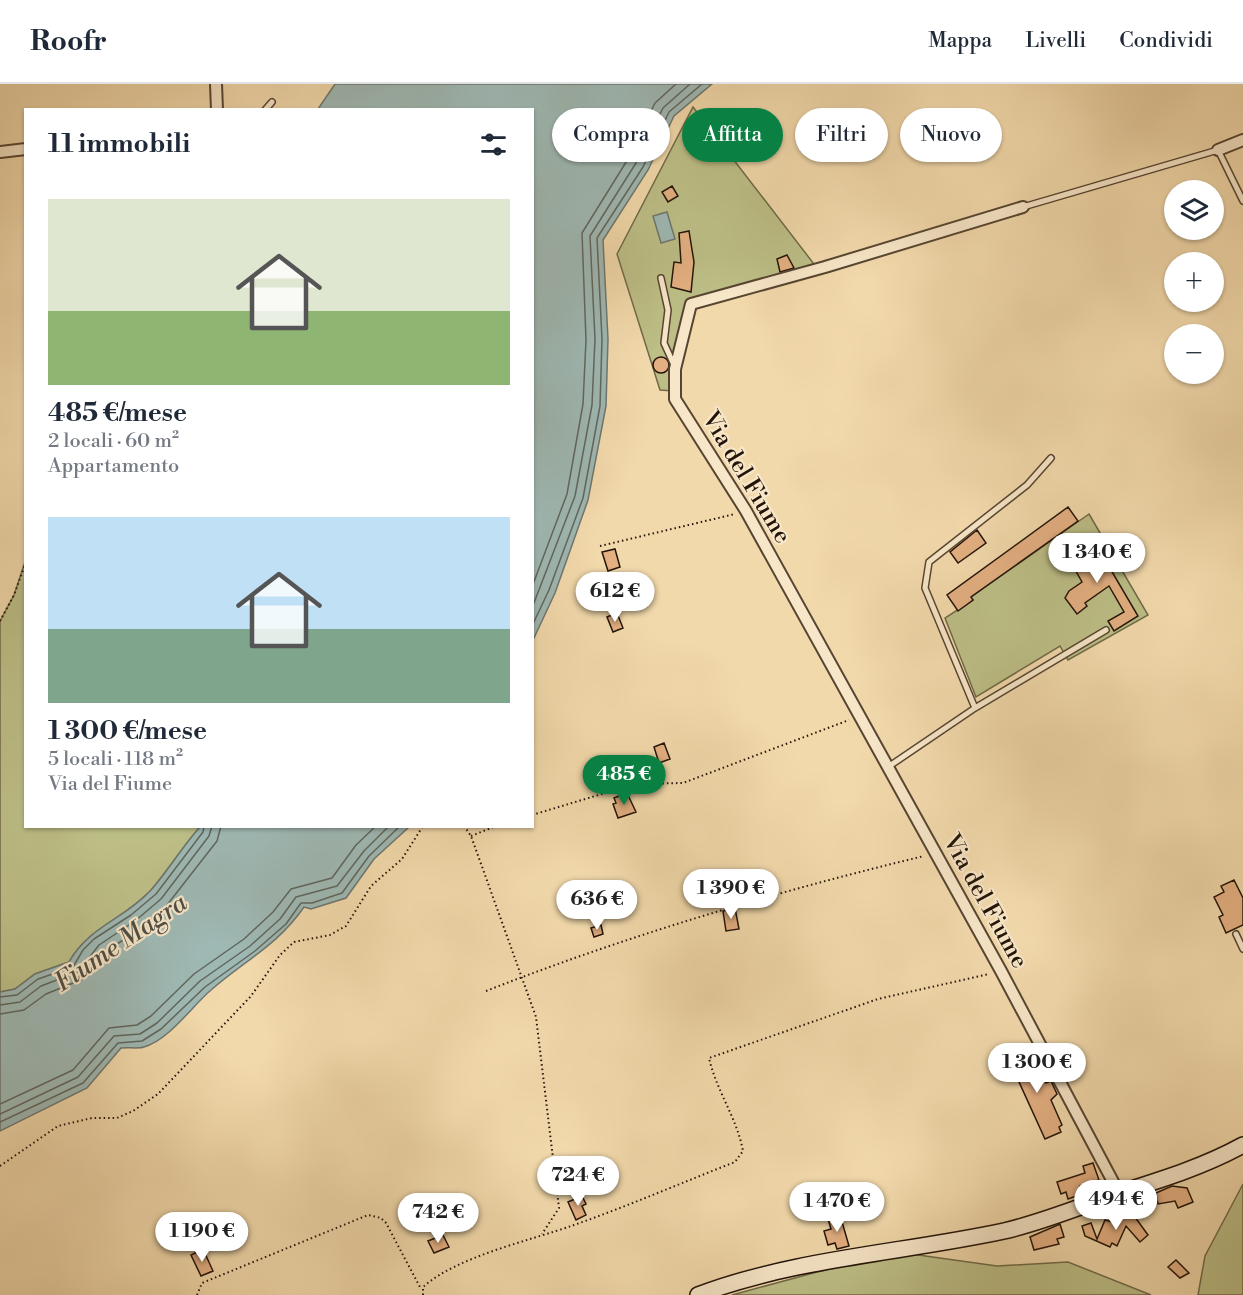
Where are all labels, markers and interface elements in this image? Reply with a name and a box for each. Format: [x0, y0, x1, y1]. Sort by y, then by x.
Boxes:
text: Roofr [30, 24, 107, 59]
text: Mappa [928, 28, 992, 54]
text: Livelli [1025, 28, 1086, 54]
text: Condividi [1119, 28, 1213, 54]
chip: Compra [552, 108, 670, 162]
chip: Affitta [682, 108, 783, 162]
chip: Filtri [795, 108, 888, 162]
chip: Nuovo [900, 108, 1002, 162]
text: 11 immobili [48, 128, 190, 160]
icon: filters [477, 128, 510, 161]
map controls [1164, 180, 1224, 384]
button: layers [1164, 180, 1224, 240]
icon: home [225, 238, 333, 346]
button: + [1164, 252, 1224, 312]
button: − [1164, 324, 1224, 384]
text: 485 €/mese [48, 397, 187, 429]
street label: Via del Fiume [694, 405, 797, 549]
text: 2 locali · 60 m² [48, 429, 179, 454]
text: Appartamento [48, 454, 179, 479]
pin: 1 340 € [1042, 533, 1152, 584]
text: 1 340 € [1062, 540, 1132, 565]
icon: home [225, 556, 333, 664]
pin: 612 € [573, 572, 657, 623]
text: 612 € [590, 579, 640, 604]
text: 1 300 €/mese [48, 715, 207, 747]
text: 5 locali · 118 m² [48, 747, 183, 772]
pin: 485 € [582, 755, 666, 806]
text: 485 € [597, 762, 651, 787]
text: Via del Fiume [48, 772, 172, 797]
street label: Via del Fiume [935, 828, 1034, 974]
pin: 1 390 € [676, 869, 786, 920]
text: 1 390 € [697, 876, 765, 901]
pin: 636 € [555, 880, 639, 931]
water label: Fiume Magra [48, 886, 194, 999]
text: 636 € [570, 887, 624, 912]
pin: 1 300 € [982, 1043, 1092, 1094]
text: 1 300 € [1002, 1050, 1072, 1075]
pin: 724 € [536, 1156, 620, 1207]
text: 724 € [551, 1163, 605, 1188]
pin: 494 € [1074, 1180, 1158, 1231]
pin: 1 470 € [782, 1182, 892, 1233]
text: 494 € [1088, 1187, 1144, 1212]
text: 1 470 € [803, 1189, 871, 1214]
pin: 742 € [396, 1193, 480, 1244]
text: 742 € [412, 1200, 464, 1225]
pin: 1 190 € [147, 1212, 257, 1263]
text: 1 190 € [169, 1219, 235, 1244]

